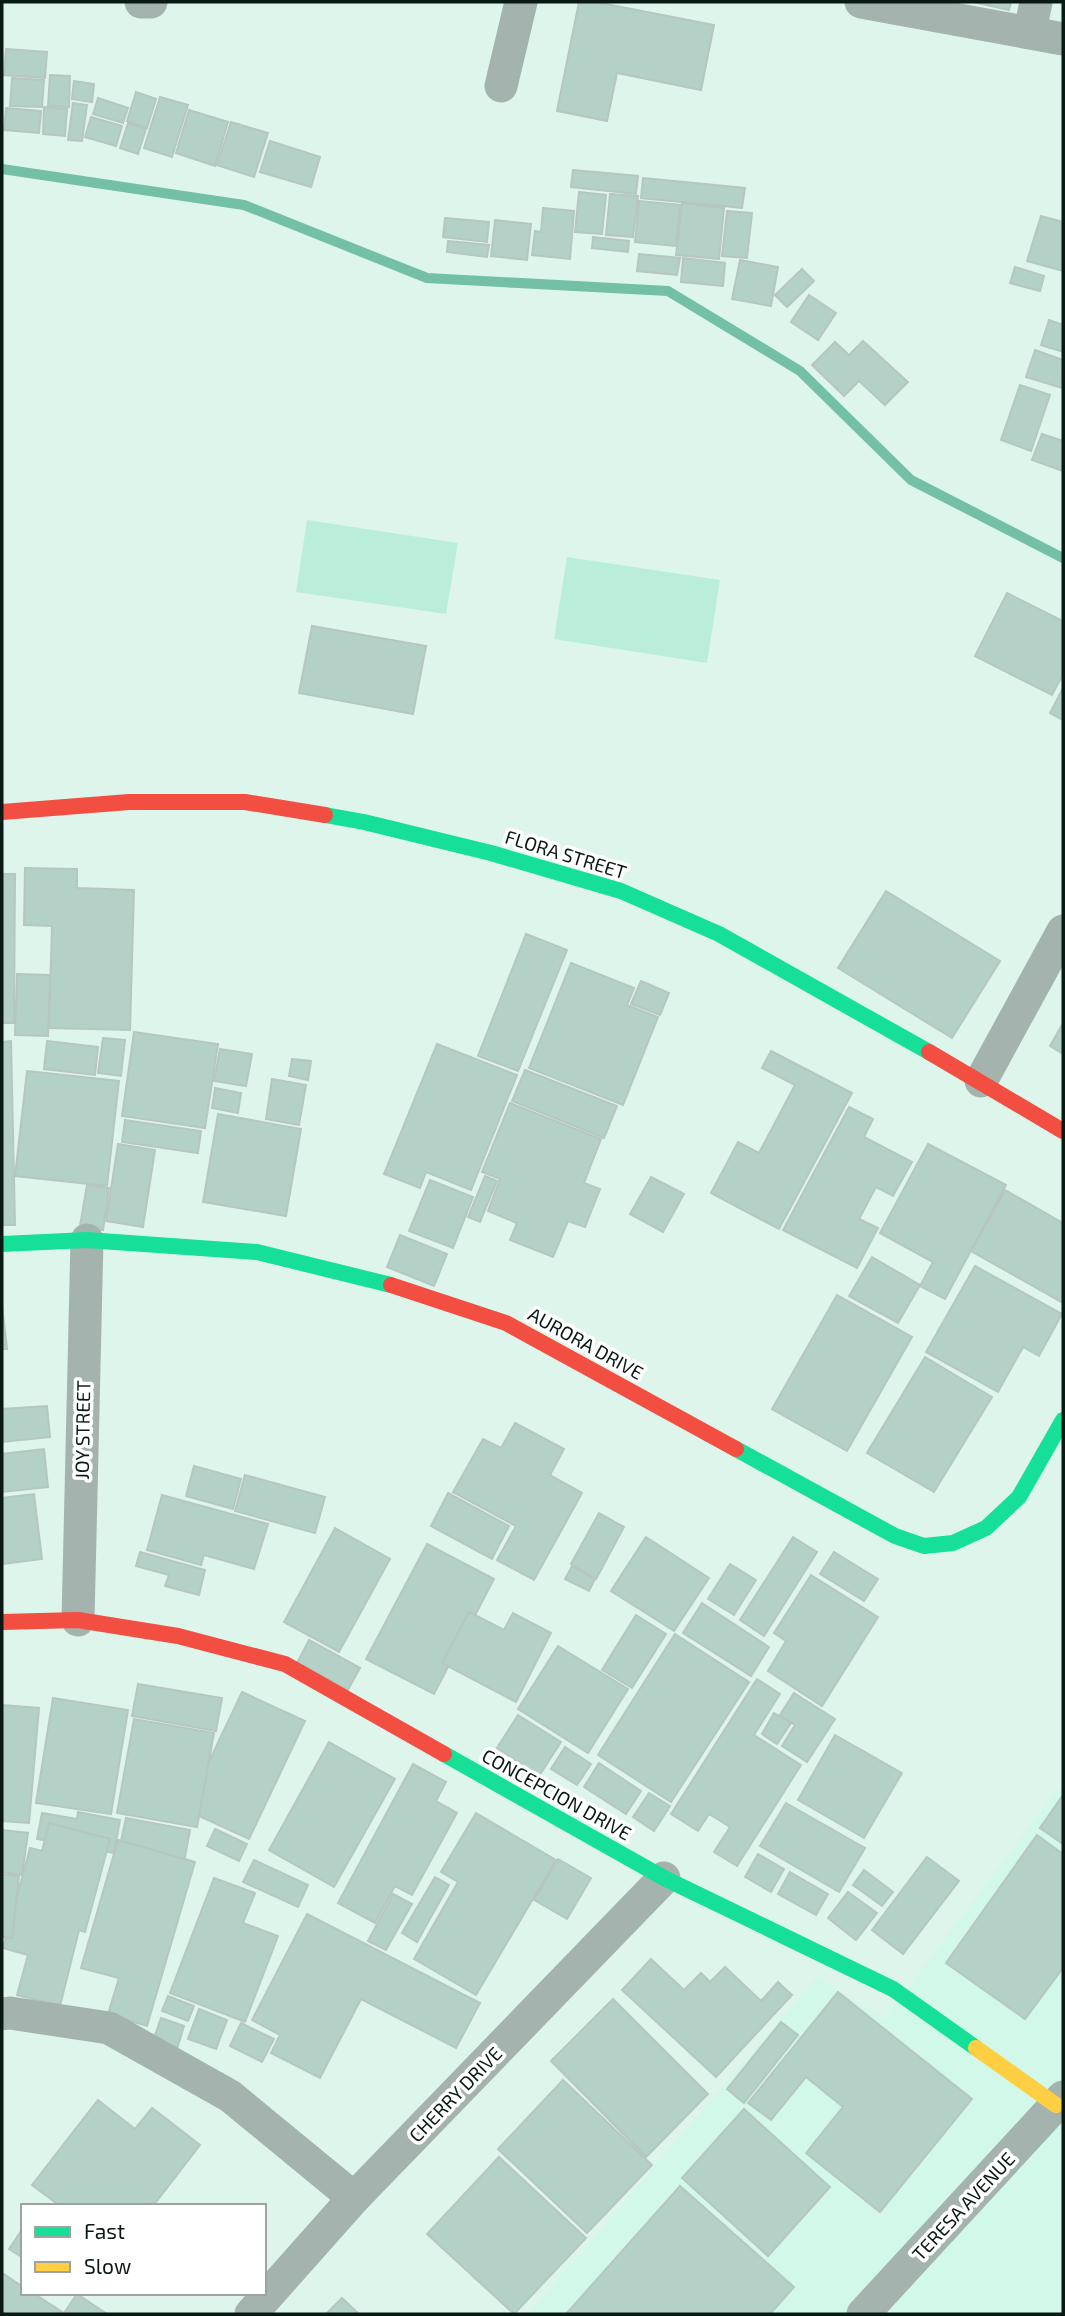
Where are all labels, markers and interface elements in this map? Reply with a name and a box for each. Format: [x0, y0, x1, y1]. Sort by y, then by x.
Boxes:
street label: FLORA STREET [503, 825, 629, 883]
street label: AURORA DRIVE [525, 1302, 647, 1384]
street label: JOY STREET [70, 1380, 94, 1480]
street label: CONCEPCION DRIVE [478, 1743, 636, 1845]
street label: CHERRY DRIVE [404, 2042, 506, 2146]
street label: TERESA AVENUE [907, 2147, 1019, 2265]
legend [21, 2204, 266, 2295]
text: Fast [84, 2218, 125, 2243]
text: Slow [84, 2253, 131, 2278]

